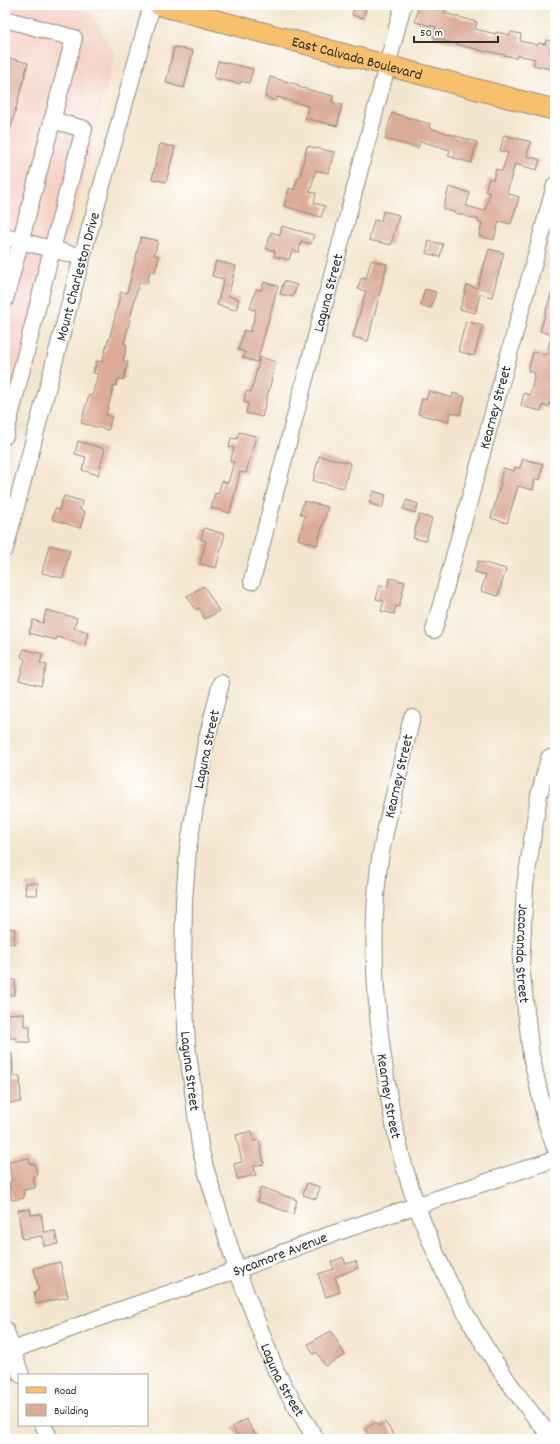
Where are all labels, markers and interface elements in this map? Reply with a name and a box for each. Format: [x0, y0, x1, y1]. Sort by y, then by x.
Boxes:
scale bar [414, 18, 498, 44]
text: 50 m [420, 25, 443, 42]
street label: East Calvada Boulevard [289, 32, 424, 87]
street label: Mount Charleston Drive [51, 209, 107, 344]
street label: Laguna Street [309, 251, 350, 335]
street label: Kearney Street [475, 363, 519, 452]
street label: Laguna Street [189, 708, 227, 791]
street label: Kearney Street [380, 732, 420, 821]
street label: Jacaranda Street [508, 903, 534, 1005]
street label: Laguna Street [173, 1031, 205, 1113]
street label: Kearney Street [370, 1053, 406, 1142]
street label: Sycamore Avenue [230, 1228, 331, 1284]
street label: Laguna Street [253, 1340, 309, 1422]
legend [18, 1374, 148, 1426]
text: Road [54, 1383, 76, 1400]
text: Building [54, 1403, 89, 1420]

